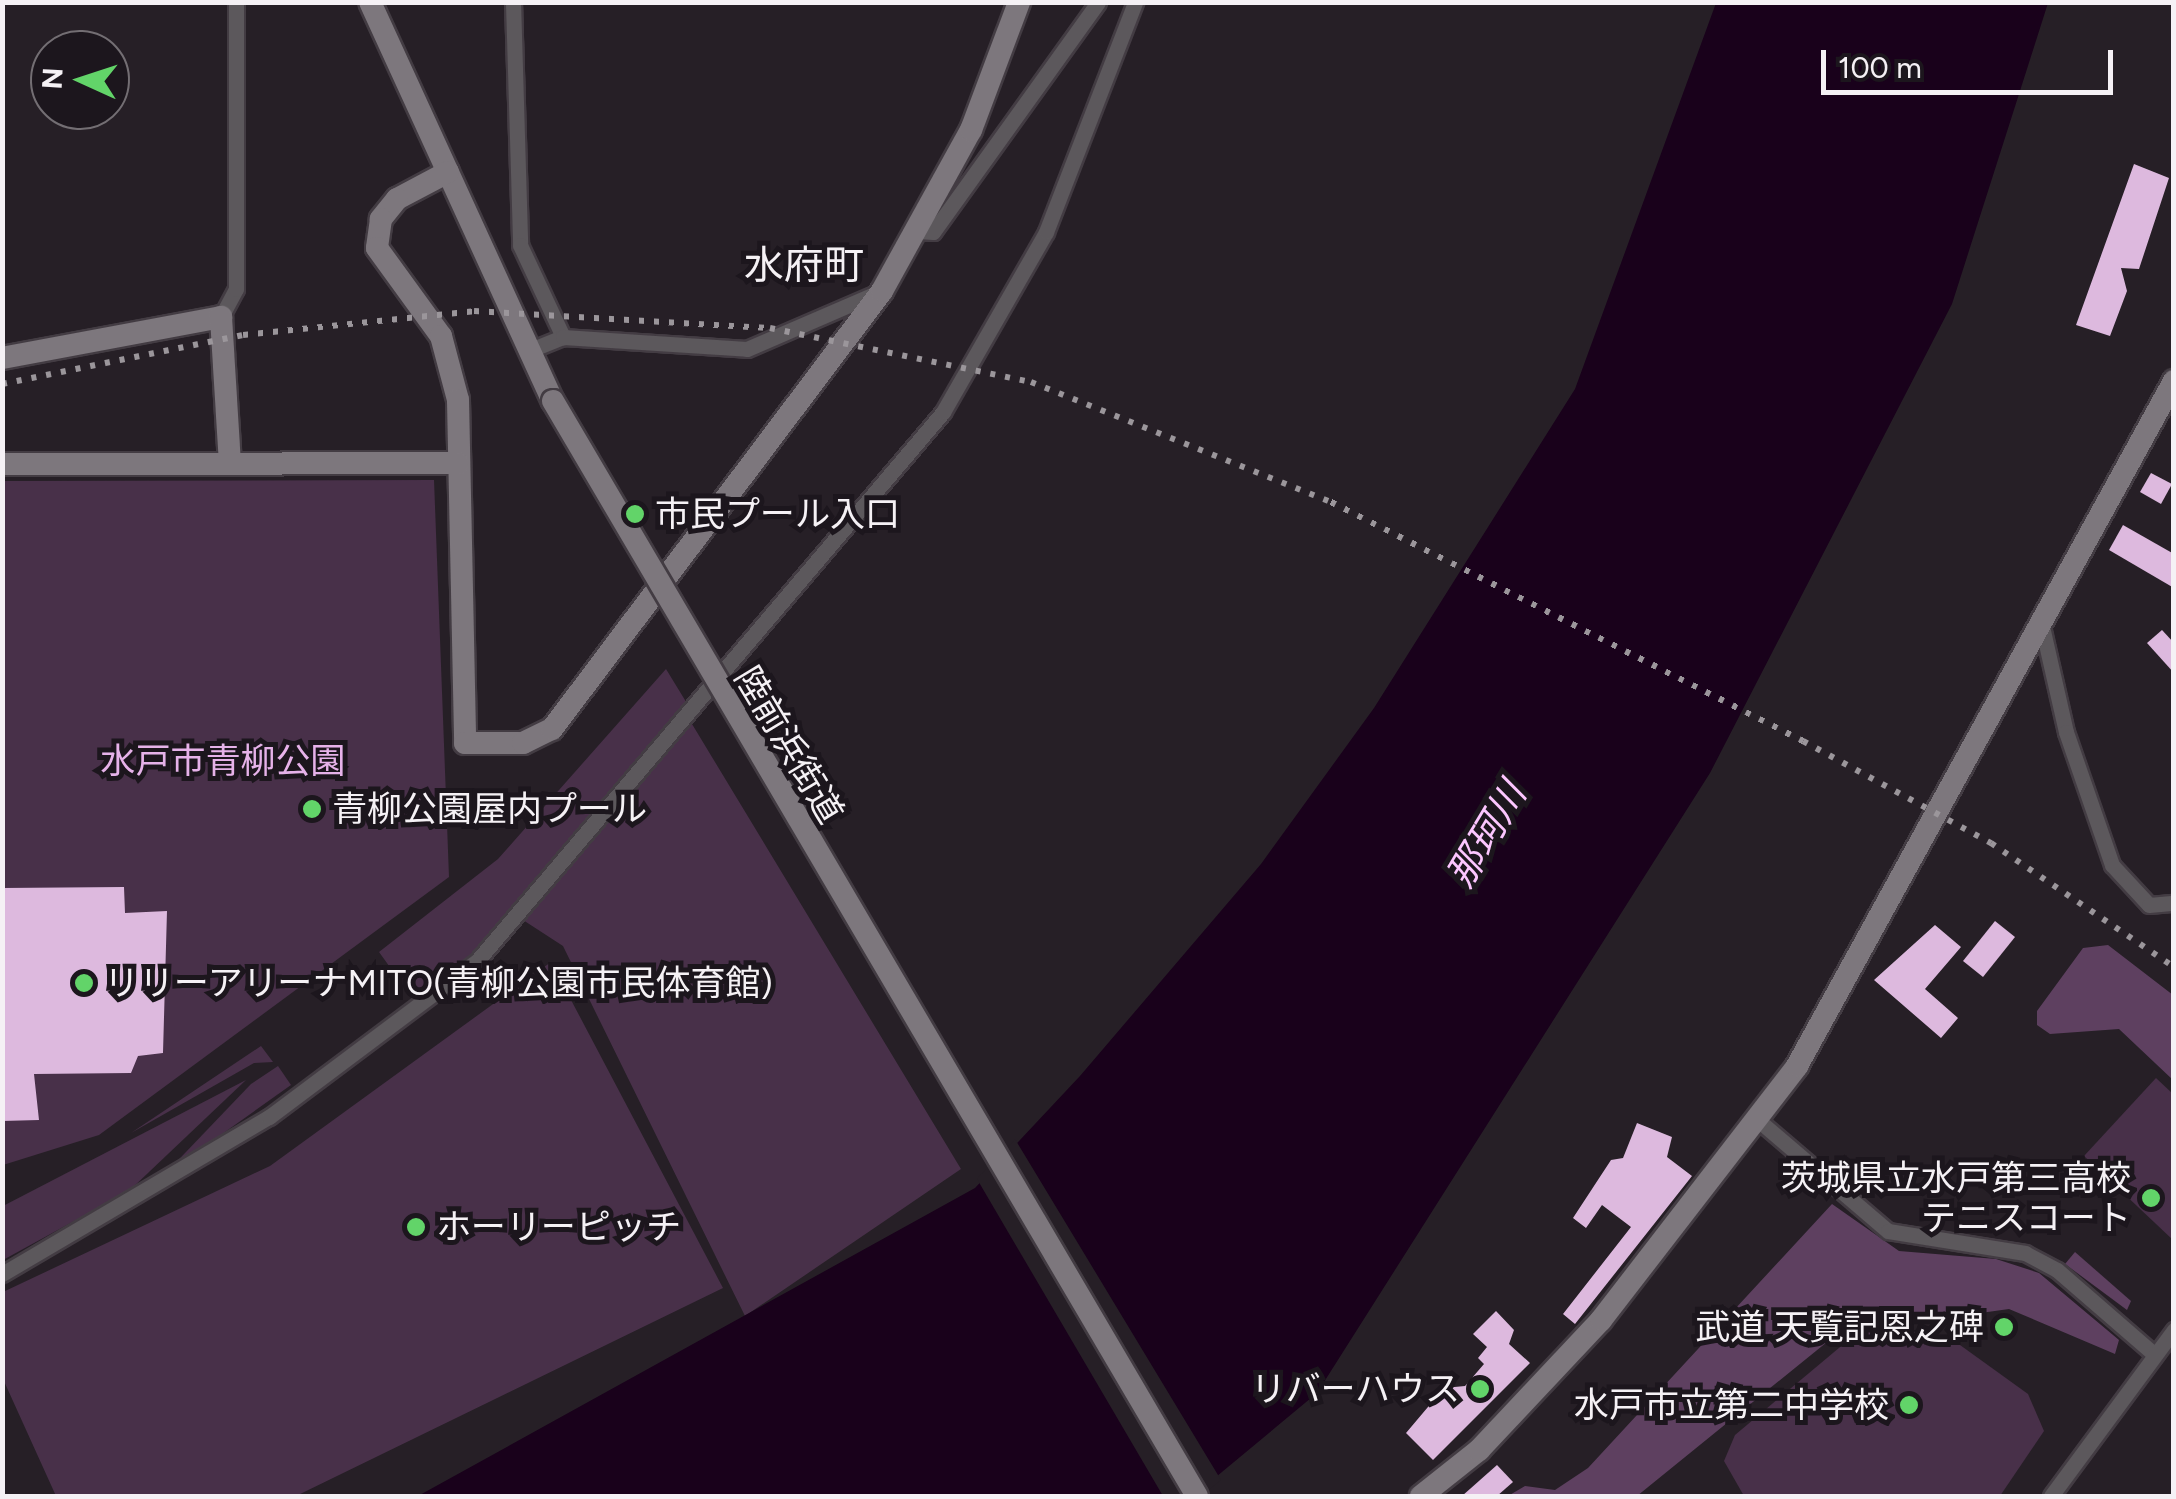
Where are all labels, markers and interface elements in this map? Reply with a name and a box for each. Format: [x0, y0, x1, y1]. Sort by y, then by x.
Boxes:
north arrow [30, 30, 130, 130]
scale bar [1826, 30, 2118, 92]
text: 100 m [1838, 49, 1922, 86]
text: N [34, 67, 70, 90]
district label: 水府町 [744, 241, 864, 289]
place label: 市民プール入口 [655, 493, 900, 535]
marker: 市民プール入口 [624, 503, 646, 525]
street label: 陸前浜街道 [726, 659, 852, 831]
park label: 水戸市青柳公園 [101, 740, 345, 782]
water label: 那珂川 [1438, 774, 1536, 896]
place label: 青柳公園屋内プール [332, 788, 647, 830]
marker: 青柳公園屋内プール [301, 798, 323, 820]
place label: リリーアリーナMITO(青柳公園市民体育館) [104, 962, 774, 1004]
marker: リリーアリーナMITO(青柳公園市民体育館) [73, 972, 95, 994]
place label: 茨城県立水戸第三高校 テニスコート [1781, 1157, 2131, 1239]
marker: 茨城県立水戸第三高校 テニスコート [2140, 1187, 2162, 1209]
place label: ホーリーピッチ [436, 1206, 681, 1248]
marker: ホーリーピッチ [405, 1216, 427, 1238]
place label: 武道 天覧記恩之碑 [1695, 1306, 1984, 1348]
marker: 武道 天覧記恩之碑 [1993, 1316, 2015, 1338]
place label: リバーハウス [1250, 1368, 1460, 1410]
marker: リバーハウス [1469, 1378, 1491, 1400]
place label: 水戸市立第二中学校 [1574, 1384, 1889, 1426]
marker: 水戸市立第二中学校 [1898, 1394, 1920, 1416]

